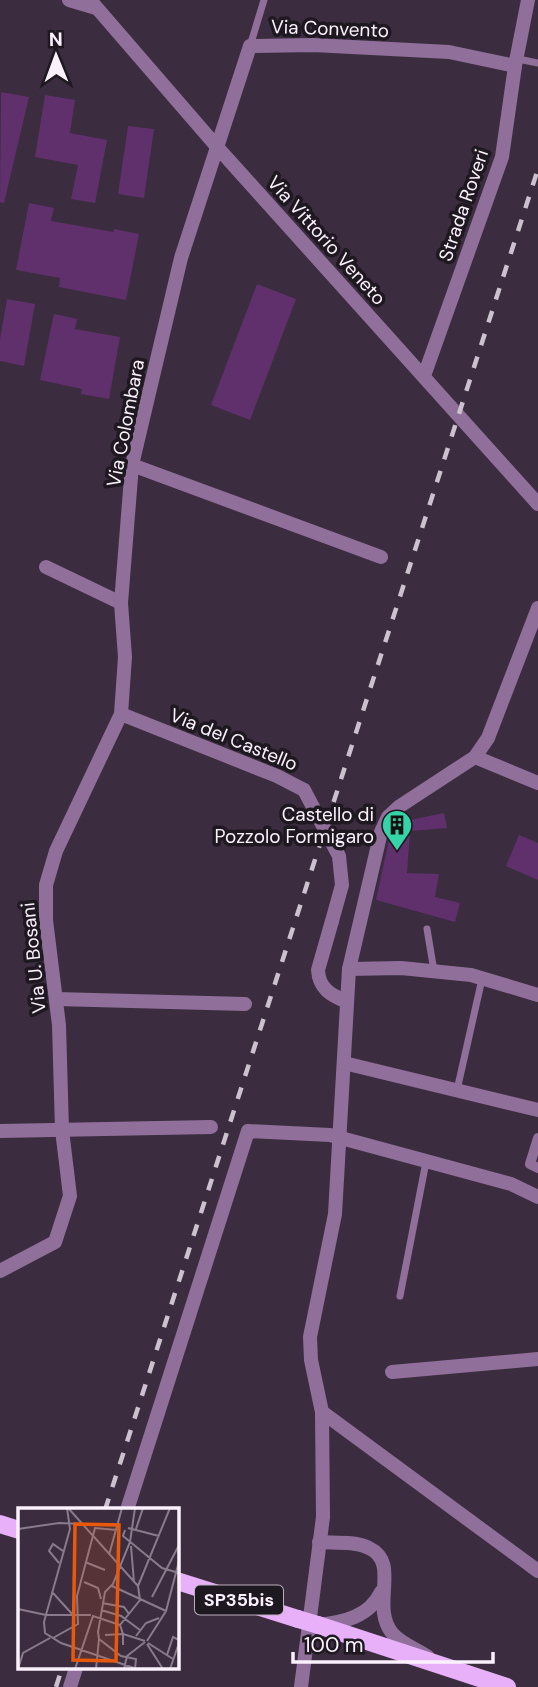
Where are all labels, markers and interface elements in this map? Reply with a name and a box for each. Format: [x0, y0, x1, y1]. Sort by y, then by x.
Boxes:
street label: Via Convento [271, 14, 389, 43]
north arrow [21, 21, 91, 91]
text: N [49, 27, 63, 52]
street label: Strada Roveri [433, 146, 494, 264]
street label: Via Vittorio Veneto [262, 170, 391, 310]
street label: Via Colombara [101, 357, 150, 489]
street label: Via del Castello [166, 703, 301, 776]
place label: Castello di Pozzolo Formigaro [215, 802, 374, 849]
building icon: Castello di Pozzolo Formigaro [380, 808, 414, 852]
street label: Via U. Bosani [15, 901, 52, 1015]
inset map [18, 1508, 178, 1670]
road number: SP35bis [195, 1586, 283, 1615]
scale bar [293, 1620, 492, 1664]
text: 100 m [304, 1631, 364, 1659]

